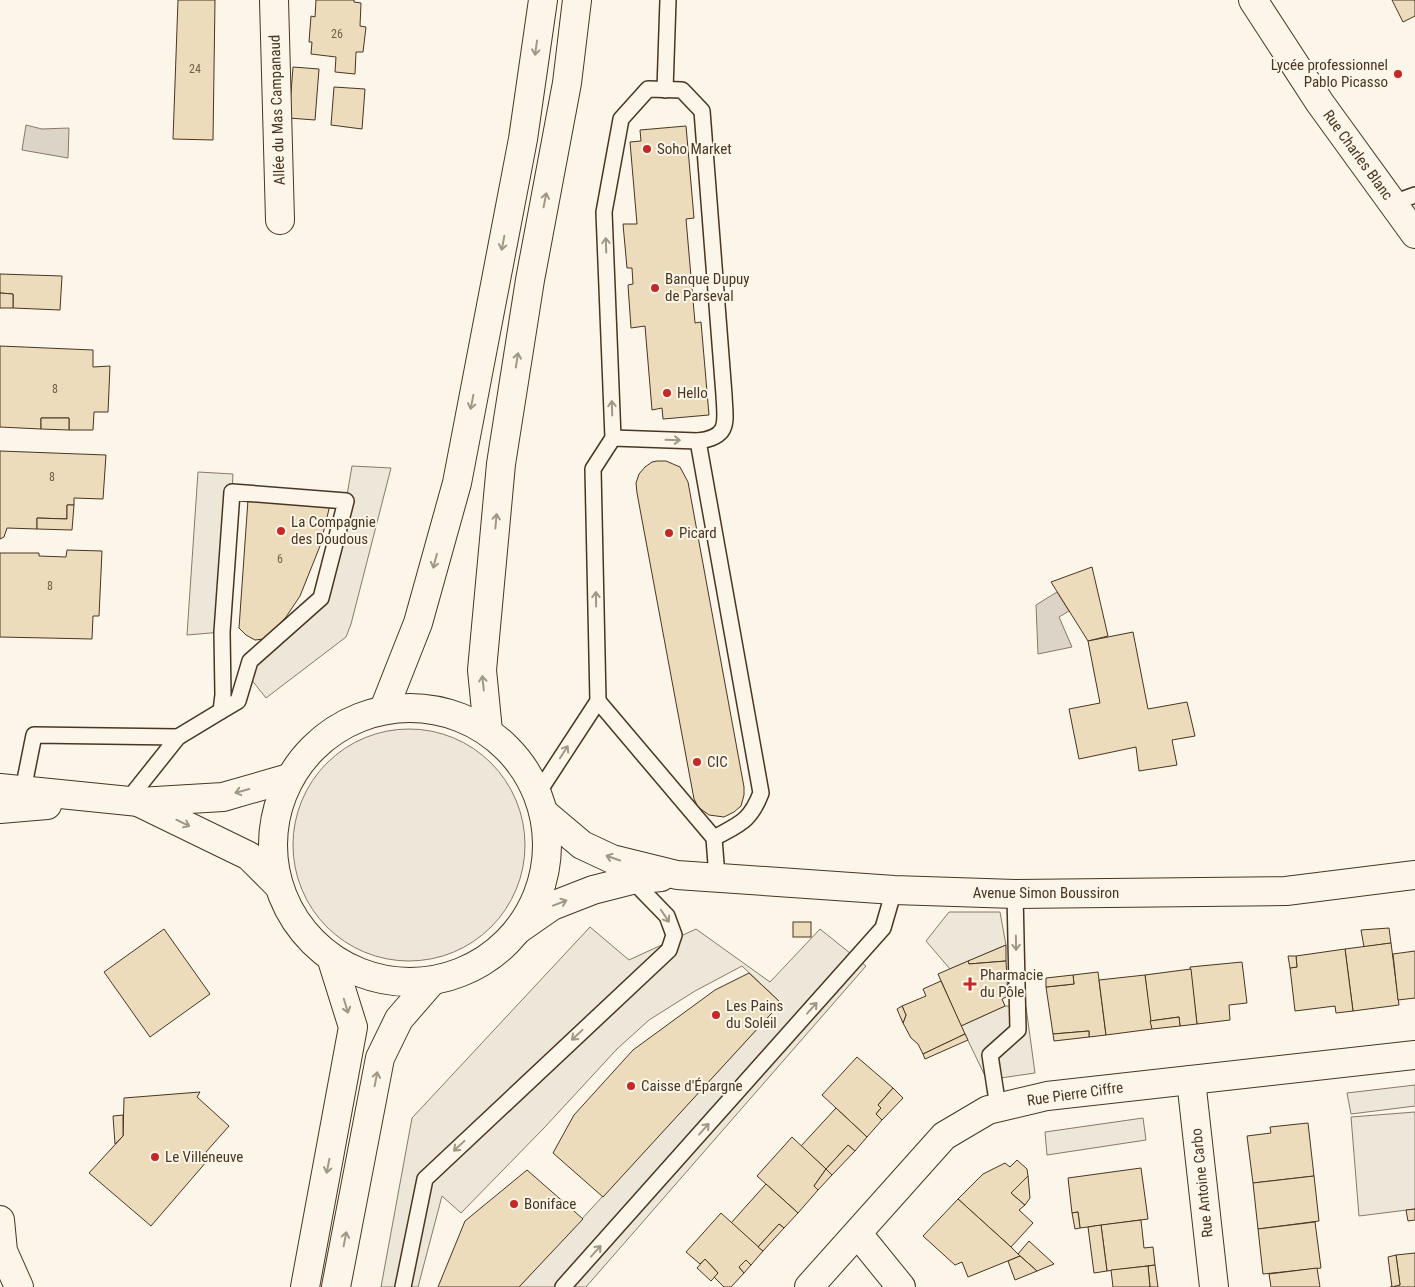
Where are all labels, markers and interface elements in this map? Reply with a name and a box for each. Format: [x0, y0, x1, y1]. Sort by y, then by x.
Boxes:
house number: 26 [331, 27, 343, 41]
street label: Allée du Mas Campanaud [265, 34, 289, 186]
one-way arrow [531, 40, 541, 56]
place label: Lycée professionnel Pablo Picasso [1271, 56, 1388, 91]
house number: 24 [189, 62, 201, 76]
marker: Lycée professionnel Pablo Picasso [1392, 68, 1404, 80]
street label: Rue Charles Blanc [1319, 106, 1397, 204]
place label: Soho Market [657, 140, 732, 158]
marker: Soho Market [641, 143, 653, 155]
one-way arrow [540, 192, 550, 208]
one-way arrow [498, 234, 507, 250]
one-way arrow [601, 237, 610, 253]
place label: Banque Dupuy de Parseval [665, 270, 750, 305]
marker: Banque Dupuy de Parseval [649, 282, 661, 294]
one-way arrow [513, 352, 523, 368]
house number: 8 [52, 382, 58, 396]
place label: Hello [677, 384, 708, 402]
marker: Hello [661, 387, 673, 399]
one-way arrow [467, 394, 476, 410]
one-way arrow [607, 400, 617, 416]
one-way arrow [665, 435, 681, 445]
house number: 8 [49, 470, 55, 484]
place label: La Compagnie des Doudous [291, 513, 376, 548]
one-way arrow [491, 513, 501, 529]
place label: Picard [679, 524, 717, 542]
marker: La Compagnie des Doudous [275, 525, 287, 537]
marker: Picard [663, 527, 675, 539]
house number: 6 [277, 552, 283, 566]
one-way arrow [430, 552, 439, 568]
house number: 8 [47, 579, 53, 593]
one-way arrow [591, 591, 601, 608]
one-way arrow [478, 675, 488, 691]
one-way arrow [560, 745, 570, 759]
place label: CIC [707, 753, 728, 771]
marker: CIC [691, 756, 703, 768]
one-way arrow [235, 787, 251, 797]
one-way arrow [175, 819, 190, 829]
one-way arrow [605, 853, 621, 863]
street label: Avenue Simon Boussiron [973, 884, 1119, 902]
one-way arrow [552, 898, 567, 907]
one-way arrow [660, 909, 670, 923]
one-way arrow [1011, 934, 1021, 951]
place label: Pharmacie du Pôle [980, 966, 1043, 1001]
marker: Pharmacie du Pôle [964, 978, 976, 990]
place label: Les Pains du Soleil [726, 997, 784, 1032]
one-way arrow [342, 998, 352, 1014]
one-way arrow [806, 1002, 818, 1015]
marker: Les Pains du Soleil [710, 1009, 722, 1021]
one-way arrow [571, 1029, 584, 1041]
one-way arrow [371, 1072, 381, 1088]
place label: Caisse d'Épargne [641, 1077, 743, 1095]
street label: Rue Pierre Ciffre [1026, 1078, 1124, 1110]
marker: Caisse d'Épargne [625, 1080, 637, 1092]
one-way arrow [698, 1123, 710, 1136]
street label: Rue Antoine Carbo [1187, 1127, 1217, 1239]
one-way arrow [453, 1140, 466, 1152]
place label: Le Villeneuve [165, 1148, 243, 1166]
marker: Le Villeneuve [149, 1151, 161, 1163]
one-way arrow [322, 1157, 332, 1173]
place label: Boniface [524, 1195, 576, 1213]
marker: Boniface [508, 1198, 520, 1210]
one-way arrow [341, 1232, 350, 1248]
one-way arrow [590, 1244, 601, 1257]

